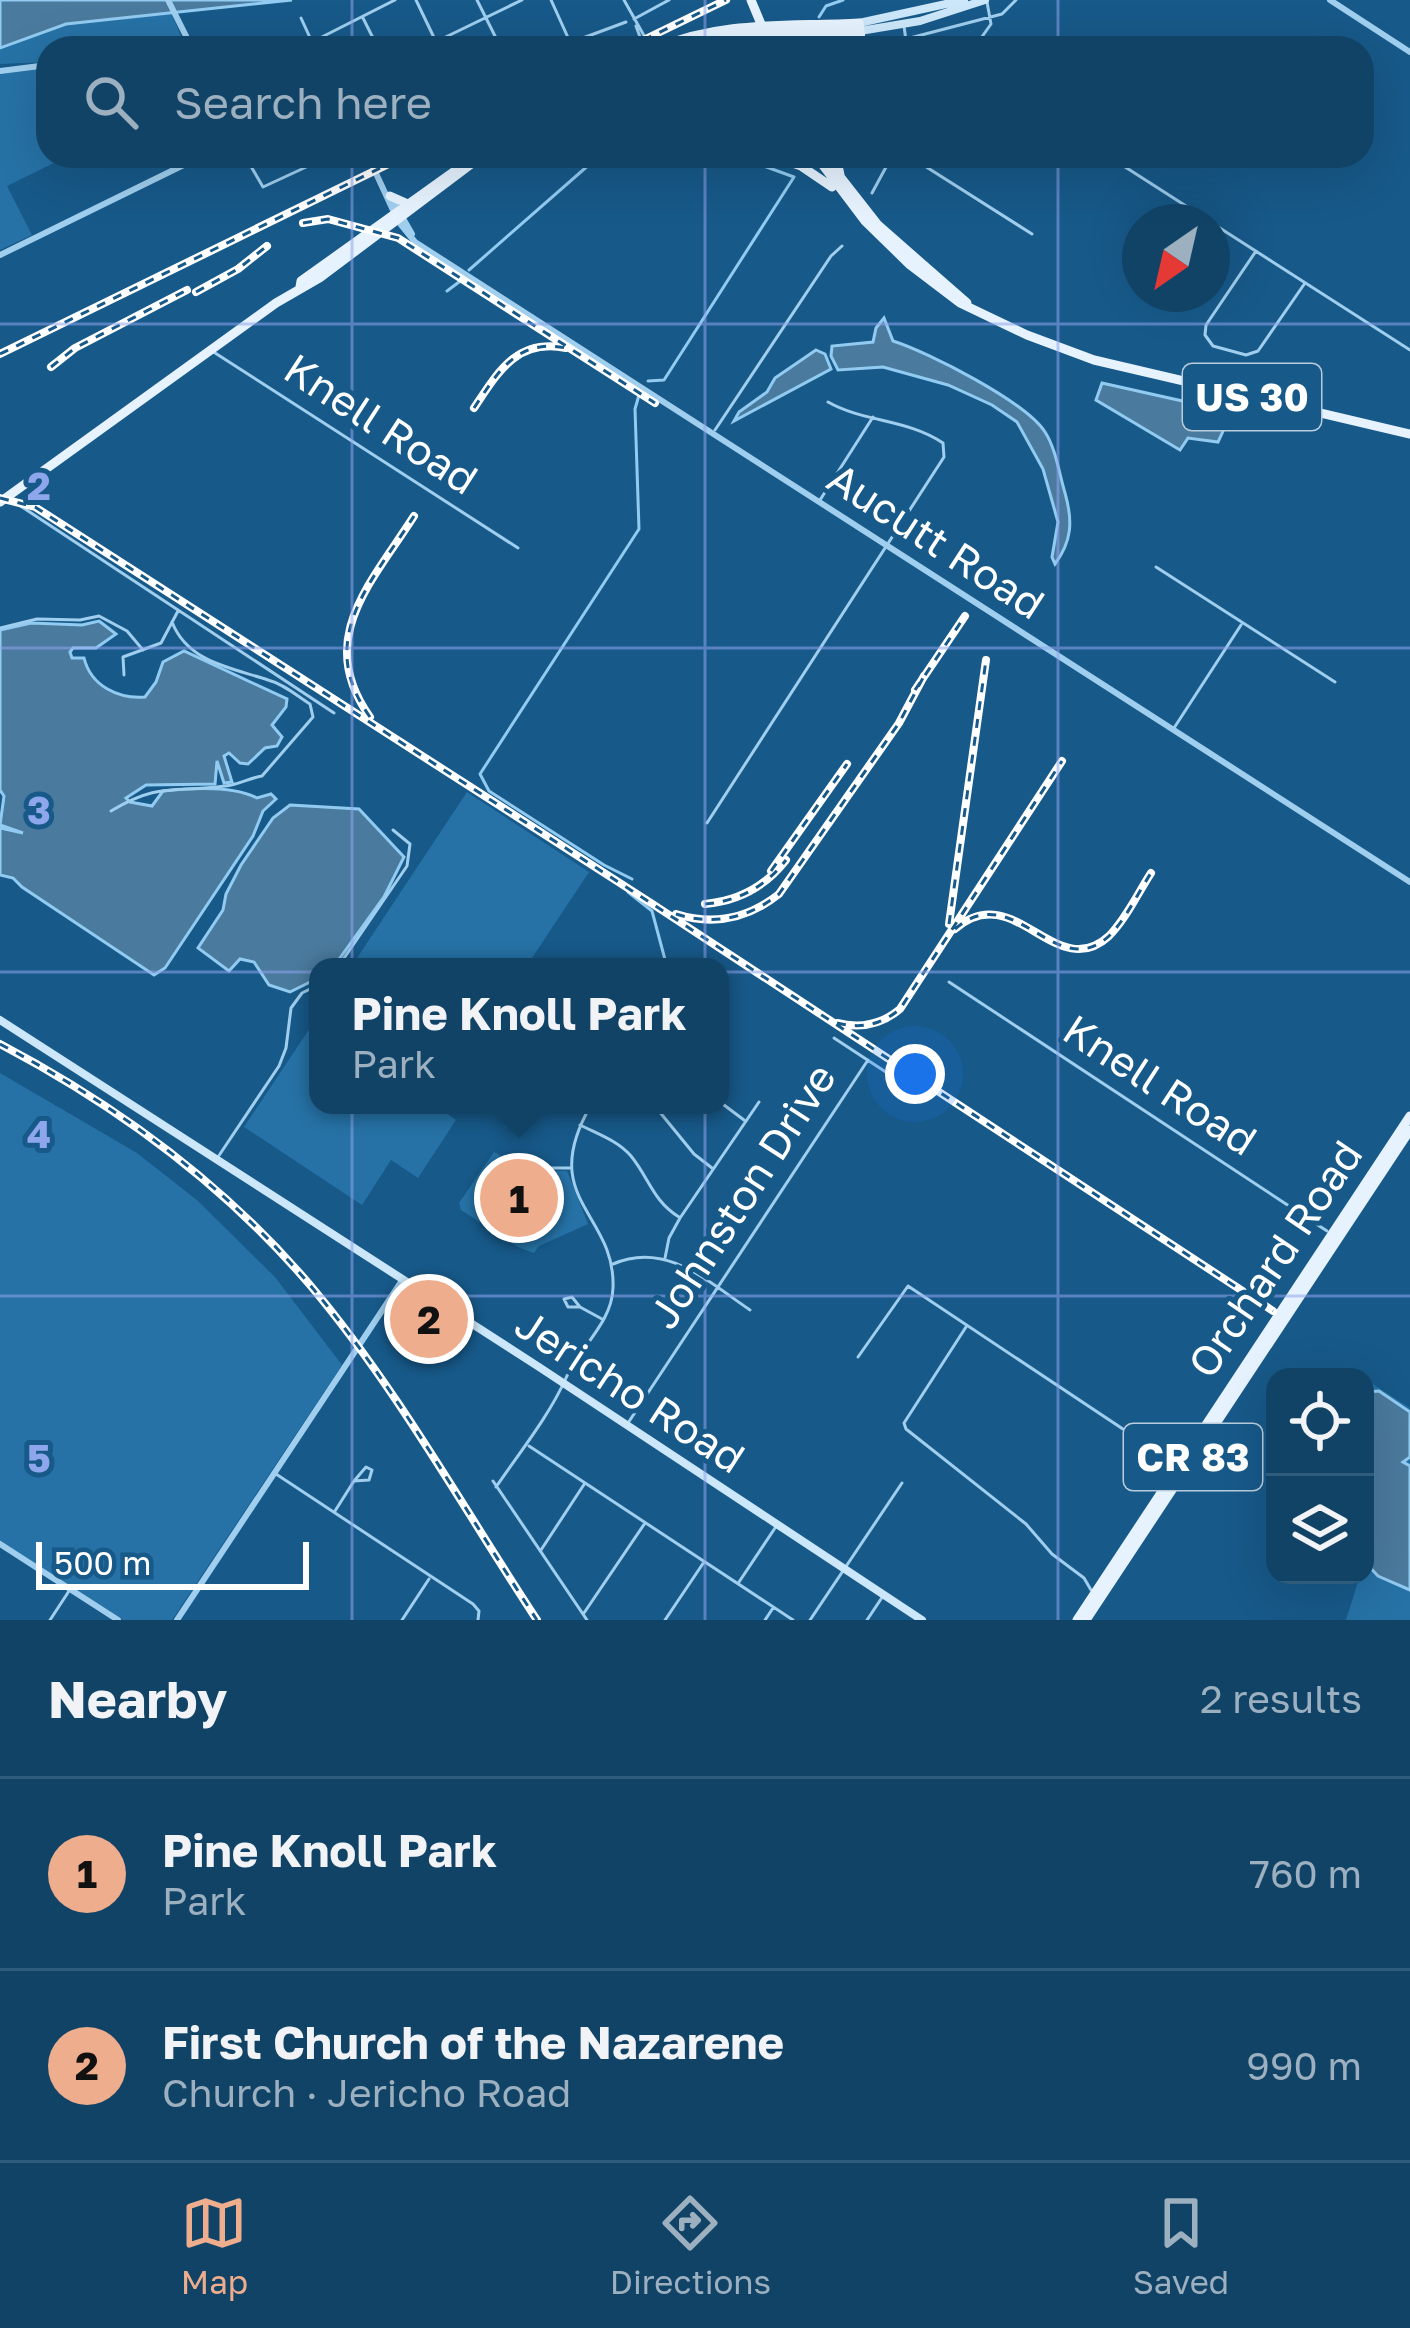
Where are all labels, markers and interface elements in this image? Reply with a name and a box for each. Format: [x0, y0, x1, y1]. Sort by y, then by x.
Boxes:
search box [36, 36, 1374, 168]
icon: search [78, 69, 144, 135]
text: Search here [174, 75, 432, 129]
north arrow [1122, 204, 1230, 312]
street label: Knell Road [276, 342, 487, 504]
road number: US 30 [1183, 364, 1321, 430]
street label: Aucutt Road [819, 452, 1054, 629]
text: 2 [27, 462, 51, 509]
text: 3 [27, 786, 51, 833]
popup [309, 958, 729, 1114]
text: Pine Knoll Park [352, 986, 686, 1040]
street label: Knell Road [1055, 1003, 1266, 1165]
text: Park [352, 1040, 436, 1087]
your location [885, 1044, 945, 1104]
street label: Johnston Drive [637, 1054, 845, 1337]
text: 4 [27, 1110, 51, 1157]
street label: Orchard Road [1177, 1131, 1372, 1386]
pin: 1 [480, 1153, 558, 1243]
pin: 2 [390, 1274, 468, 1364]
street label: Jericho Road [507, 1298, 754, 1483]
map controls [1266, 1368, 1374, 1584]
button: locate [1266, 1368, 1374, 1476]
road number: CR 83 [1124, 1424, 1262, 1490]
text: 5 [27, 1434, 51, 1481]
button: layers [1266, 1476, 1374, 1584]
scale bar [36, 1536, 309, 1589]
text: 500 m [54, 1543, 152, 1582]
text: Nearby [48, 1668, 227, 1729]
text: 2 results [1200, 1675, 1362, 1722]
text: Pine Knoll Park [162, 1823, 497, 1877]
text: 1 [77, 1850, 97, 1897]
text: 760 m [1249, 1850, 1362, 1897]
text: Park [162, 1877, 246, 1924]
text: First Church of the Nazarene [162, 2015, 784, 2069]
text: 2 [75, 2042, 99, 2089]
text: 990 m [1246, 2042, 1362, 2089]
text: Church · Jericho Road [162, 2069, 571, 2116]
tab: Map [181, 2190, 248, 2301]
tab: Directions [610, 2190, 771, 2301]
tab: Saved [1133, 2190, 1229, 2301]

